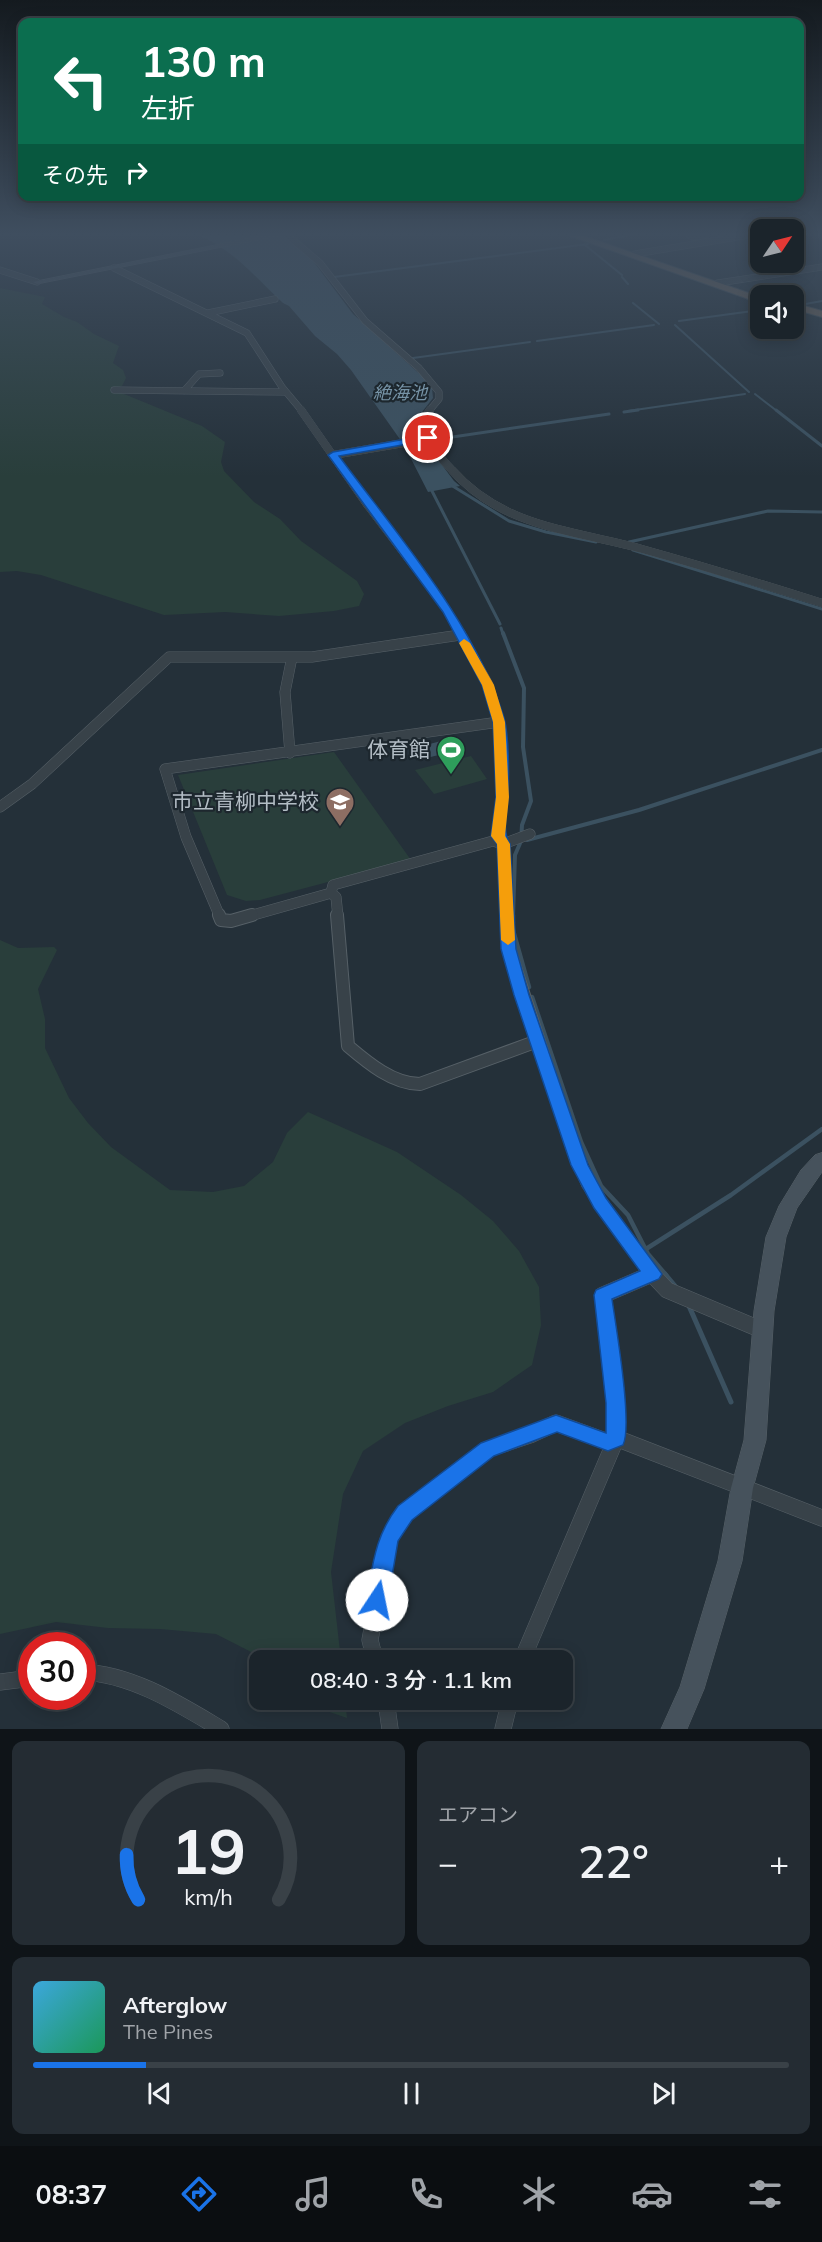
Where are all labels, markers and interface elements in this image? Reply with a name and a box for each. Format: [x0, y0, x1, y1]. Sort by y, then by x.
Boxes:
text: 130 m [141, 35, 266, 88]
icon: left [42, 42, 120, 120]
text: 左折 [141, 91, 195, 125]
icon: right [120, 156, 153, 189]
text: その先 [42, 161, 108, 189]
north arrow [750, 219, 804, 273]
map controls [750, 219, 804, 339]
button: sound [750, 285, 804, 339]
water label: 絶海池 [373, 381, 429, 404]
pin [402, 412, 453, 463]
icon: arrive [411, 421, 444, 454]
sports icon: 体育館 [435, 734, 467, 776]
place label: 体育館 [367, 736, 430, 762]
school or university icon: 市立青柳中学校 [324, 786, 356, 828]
place label: 市立青柳中学校 [172, 788, 319, 814]
position arrow [345, 1568, 409, 1632]
speed limit sign: 30 [18, 1632, 96, 1710]
text: 08:40 · 3 分 · 1.1 km [310, 1666, 512, 1694]
text: エアコン [438, 1802, 518, 1827]
text: 19 [171, 1811, 246, 1890]
text: 22° [578, 1833, 649, 1889]
text: − [438, 1842, 458, 1883]
text: + [769, 1842, 789, 1883]
text: km/h [184, 1883, 233, 1910]
text: Afterglow [123, 1991, 227, 2019]
text: The Pines [123, 2019, 213, 2044]
icon: previous [143, 2077, 176, 2110]
icon: pause [395, 2077, 428, 2110]
icon: next [647, 2077, 680, 2110]
icon: directions [178, 2173, 220, 2215]
icon: music [292, 2173, 334, 2215]
icon: phone [405, 2173, 447, 2215]
icon: climate [518, 2173, 560, 2215]
icon: car [631, 2173, 673, 2215]
icon: filters [744, 2173, 786, 2215]
text: 08:37 [36, 2177, 107, 2211]

